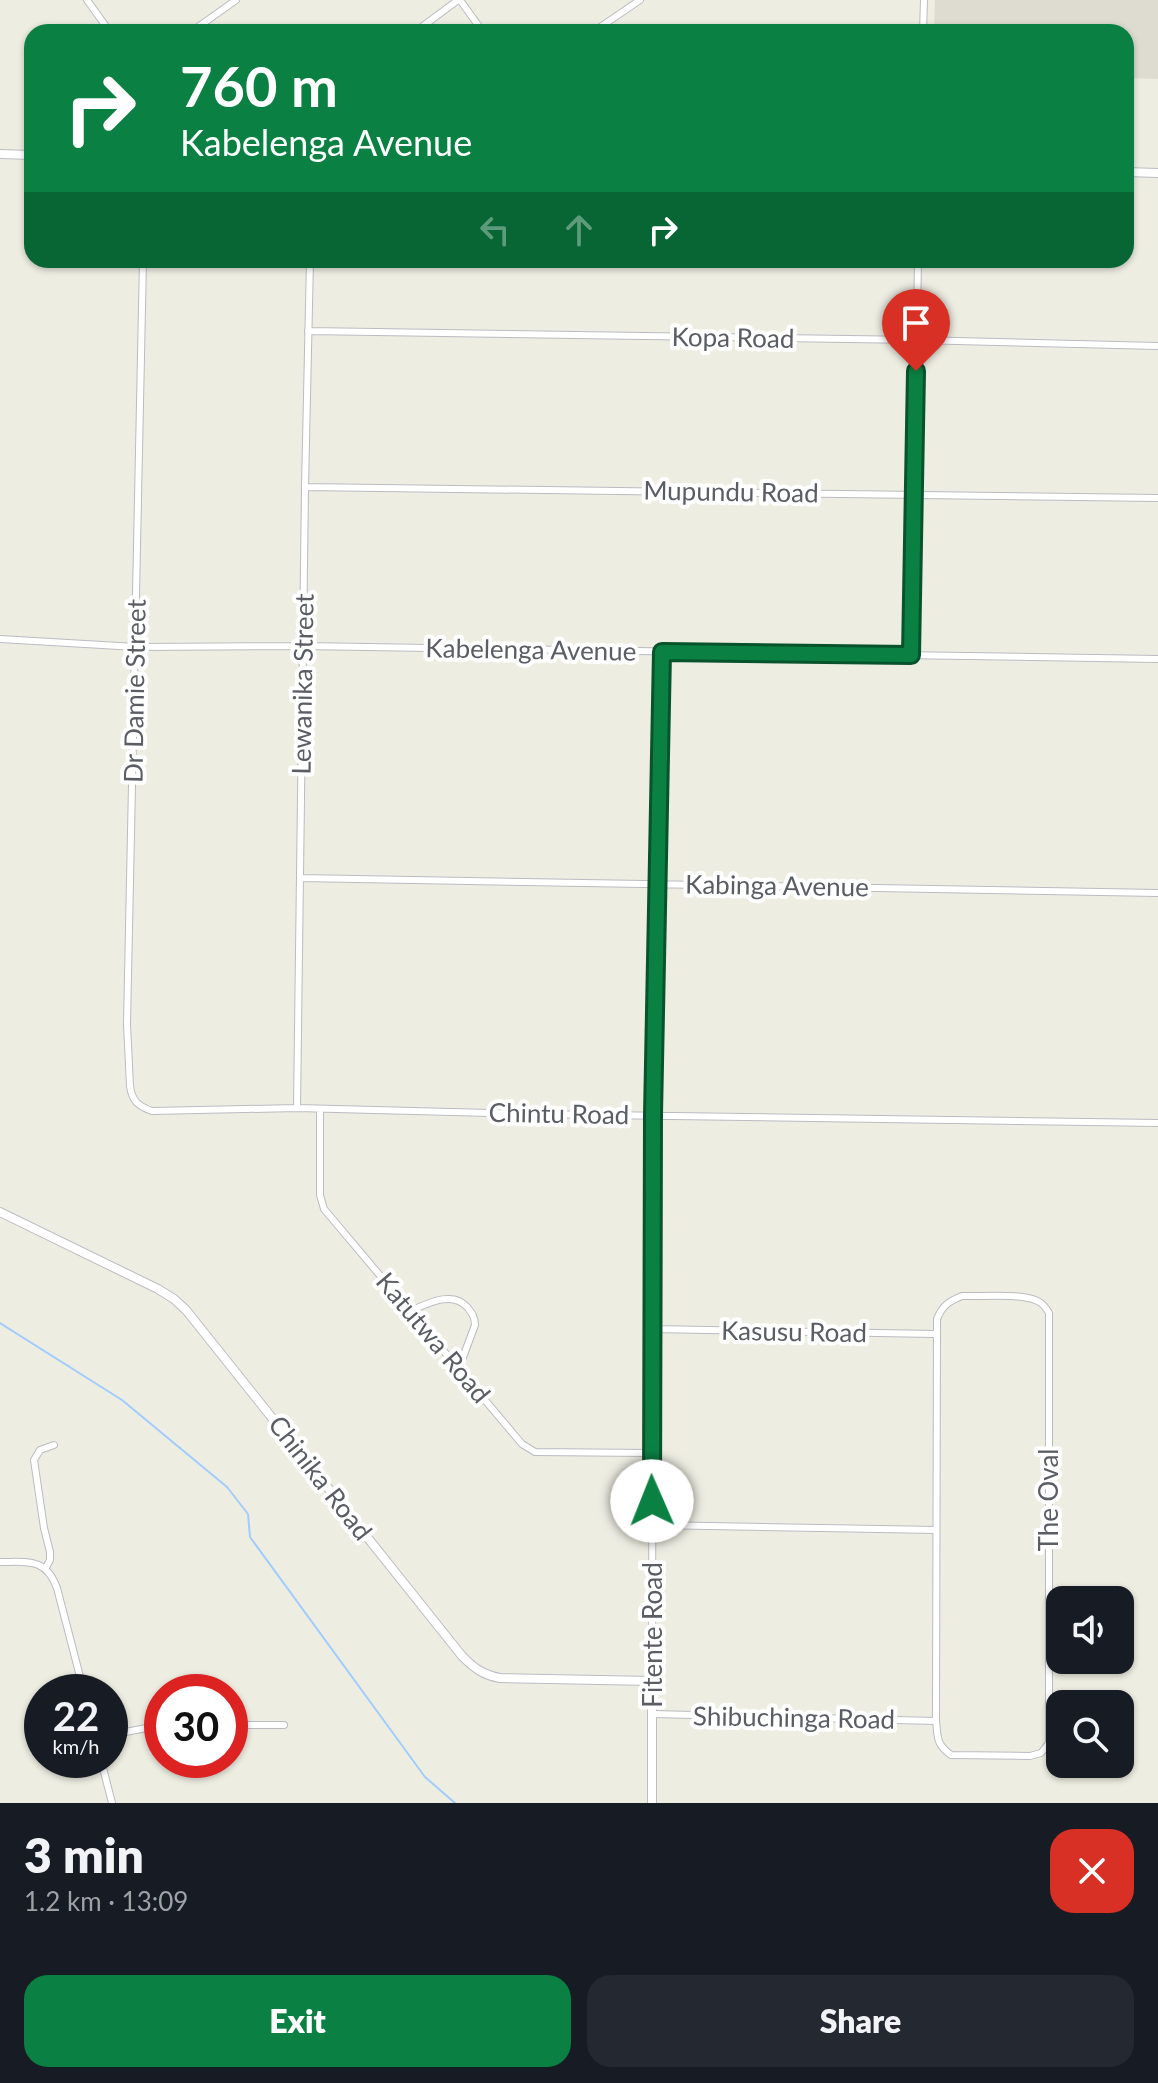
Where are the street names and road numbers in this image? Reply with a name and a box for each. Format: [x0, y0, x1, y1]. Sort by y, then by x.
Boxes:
street label: Kopa Road [671, 320, 795, 354]
street label: Mupundu Road [643, 473, 819, 509]
street label: Lewanika Street [284, 592, 320, 775]
street label: Dr Damie Street [116, 598, 152, 783]
street label: Kabelenga Avenue [425, 631, 637, 667]
street label: Kabinga Avenue [685, 867, 869, 903]
street label: Chintu Road [488, 1096, 630, 1130]
street label: Katutwa Road [370, 1266, 498, 1409]
street label: Kasusu Road [721, 1314, 867, 1348]
street label: Chinika Road [262, 1409, 379, 1546]
street label: The Oval [1032, 1449, 1064, 1551]
street label: Fitente Road [636, 1562, 668, 1708]
street label: Shibuchinga Road [693, 1699, 895, 1735]

